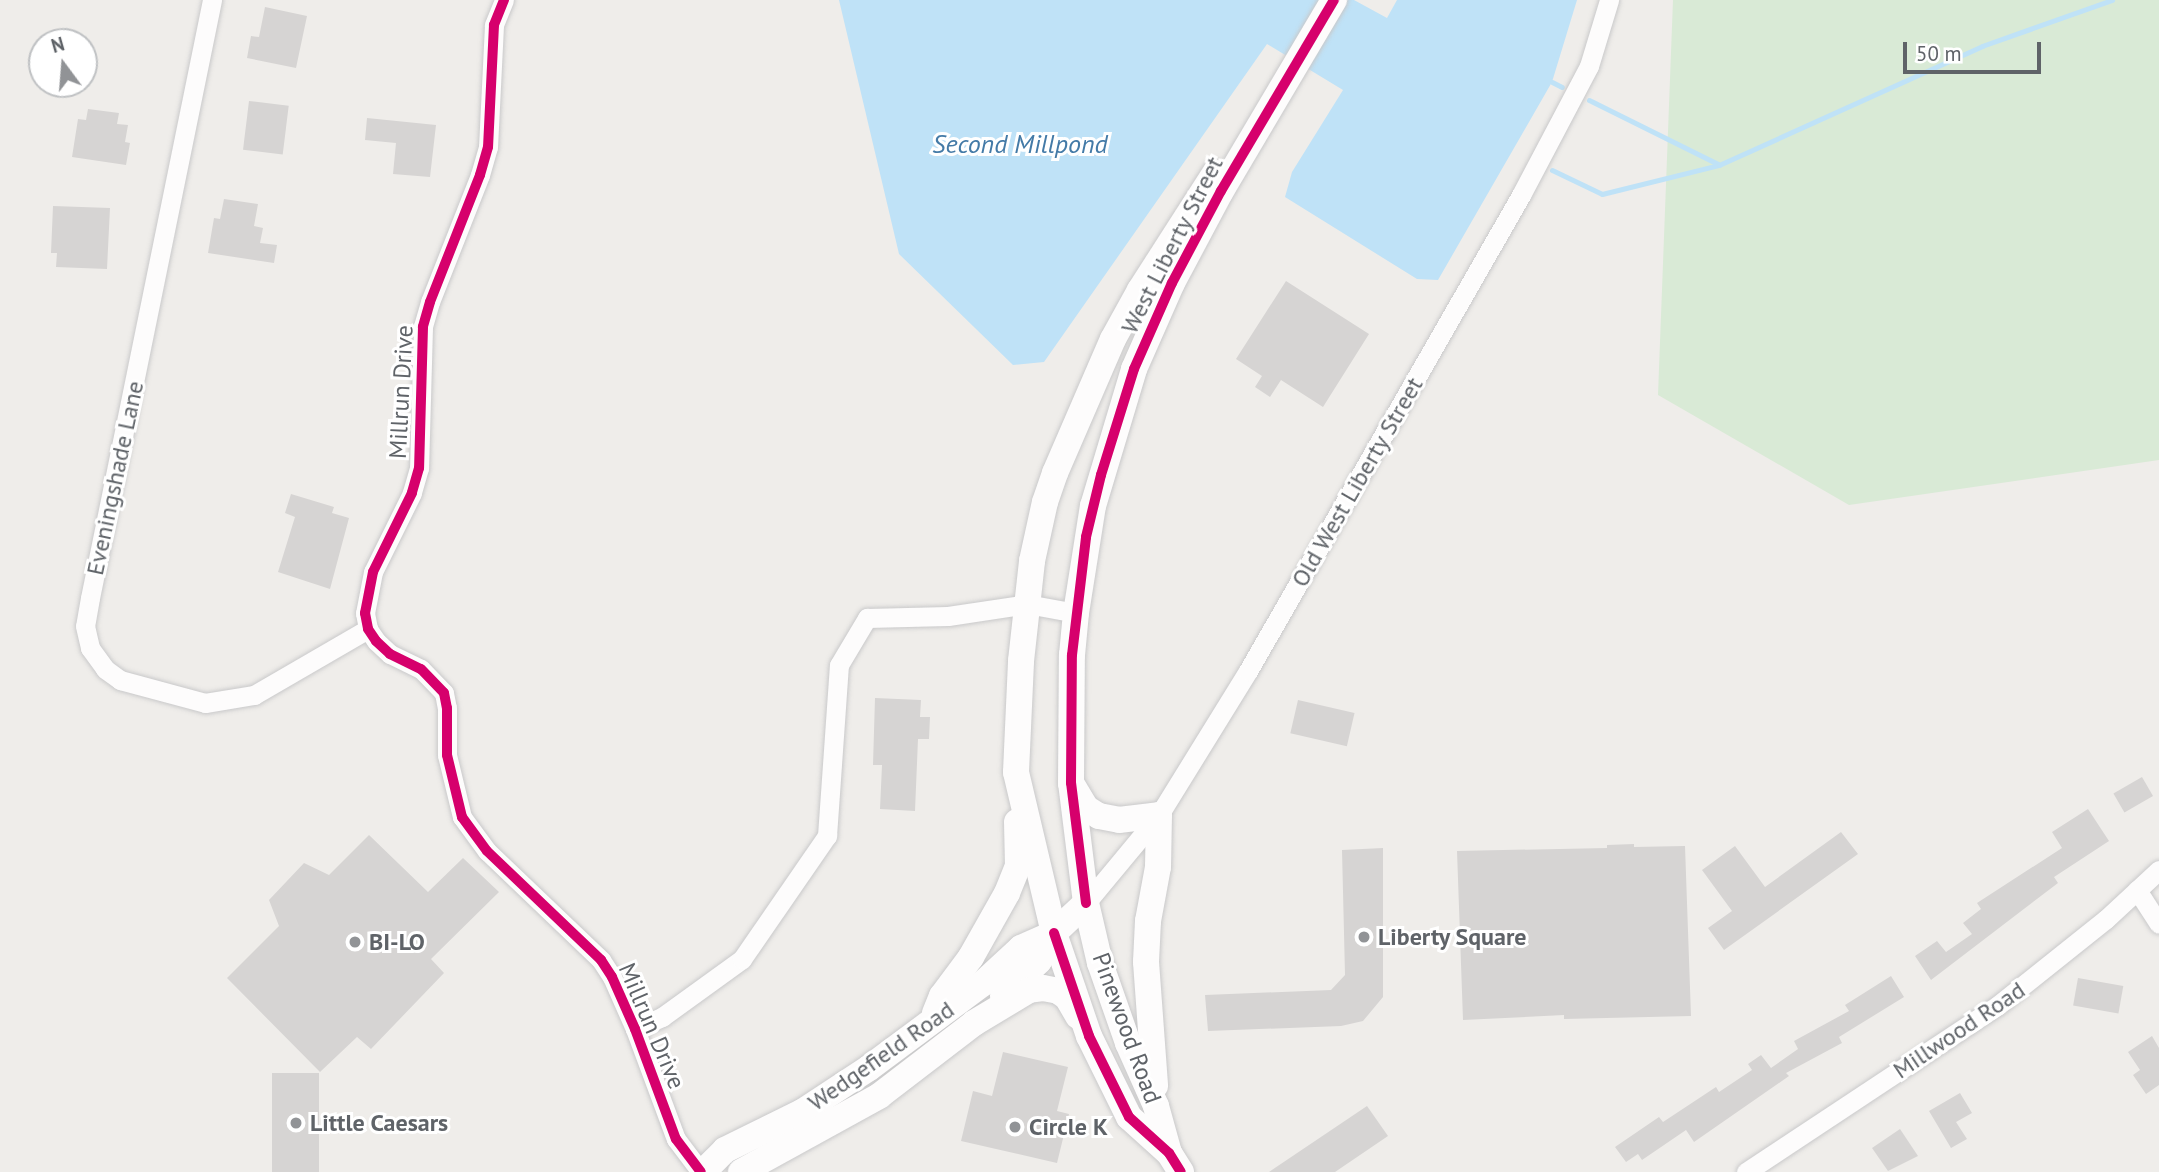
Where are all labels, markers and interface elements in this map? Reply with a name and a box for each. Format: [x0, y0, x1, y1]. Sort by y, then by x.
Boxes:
north arrow [28, 28, 98, 98]
scale bar [1907, 28, 2045, 72]
text: N [48, 31, 67, 58]
text: 50 m [1916, 40, 1962, 67]
water label: Second Millpond [932, 128, 1108, 160]
street label: West Liberty Street [1115, 151, 1229, 339]
street label: Millrun Drive [383, 324, 419, 460]
street label: Old West Liberty Street [1285, 372, 1429, 592]
street label: Eveningshade Lane [80, 378, 150, 578]
place label: Liberty Square [1378, 923, 1527, 951]
place label: BI-LO [369, 928, 425, 956]
marker: Liberty Square [1356, 929, 1372, 945]
marker: BI-LO [347, 934, 363, 950]
street label: Pinewood Road [1086, 949, 1168, 1107]
street label: Millrun Drive [613, 959, 691, 1093]
street label: Millwood Road [1888, 975, 2030, 1085]
street label: Wedgefield Road [803, 995, 959, 1117]
place label: Little Caesars [310, 1109, 449, 1137]
place label: Circle K [1029, 1113, 1108, 1141]
marker: Little Caesars [288, 1115, 304, 1131]
marker: Circle K [1007, 1119, 1023, 1135]

